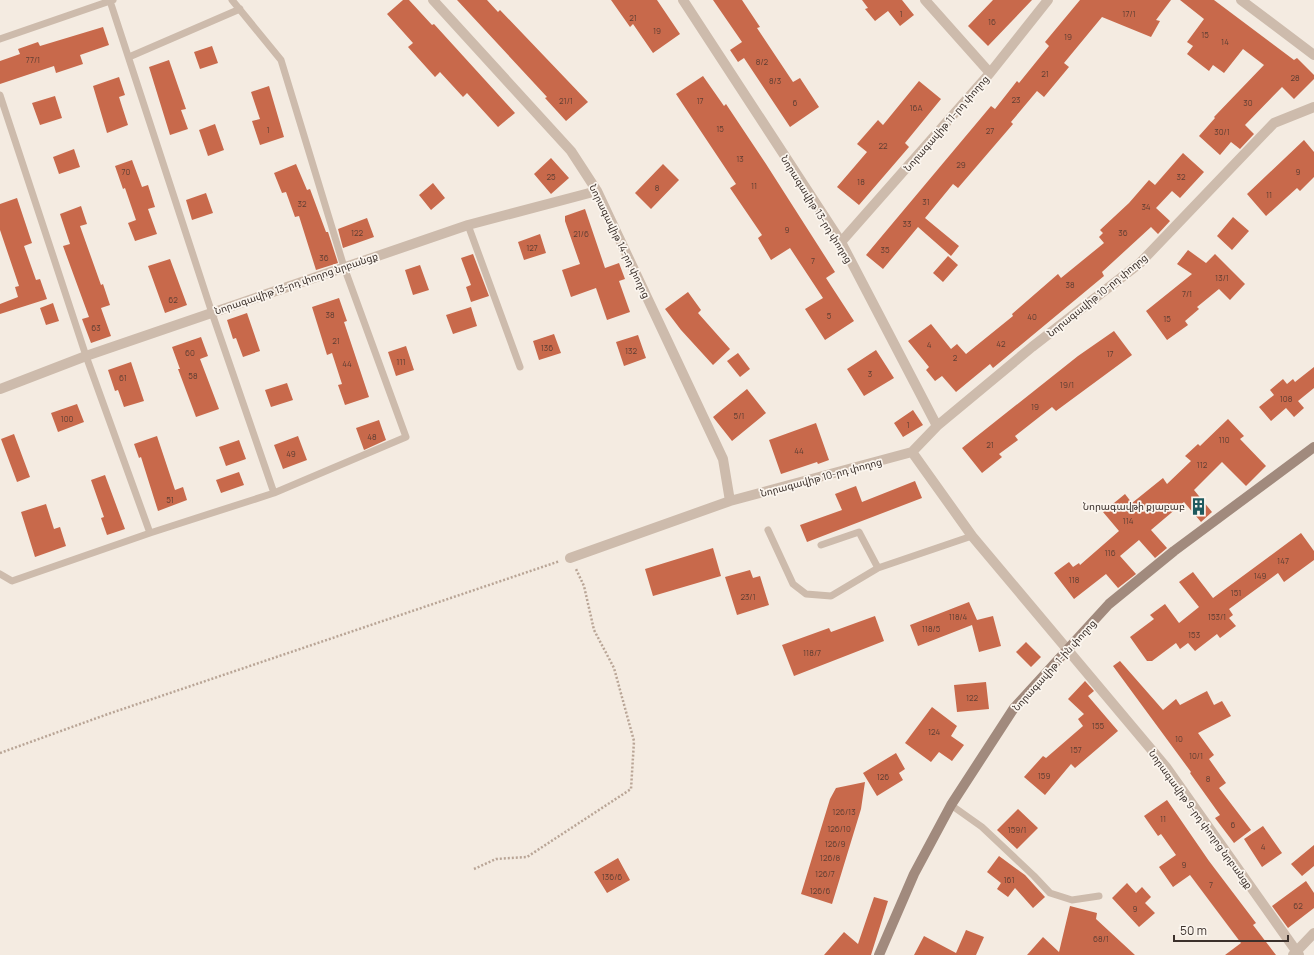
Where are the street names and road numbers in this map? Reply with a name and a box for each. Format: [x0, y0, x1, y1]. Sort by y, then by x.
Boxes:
street label: Նորագավիթ 11-րդ փողոց [900, 72, 992, 174]
street label: Նորագավիթ 13-րդ փողոց [778, 152, 856, 266]
street label: Նորագավիթ 14-րդ փողոց [586, 182, 654, 300]
street label: Նորագավիթ 13-րդ փողոց նրբանցք [212, 248, 380, 318]
street label: Նորագավիթ 10-րդ փողոց [1044, 250, 1150, 340]
street label: Նորագավիթ 10-րդ փողոց [759, 454, 883, 500]
street label: Նորագավիթ 1-ին փողոց [1009, 616, 1099, 714]
street label: Նորագավիթ 9-րդ փողոց նրբանցք [1147, 747, 1255, 891]

